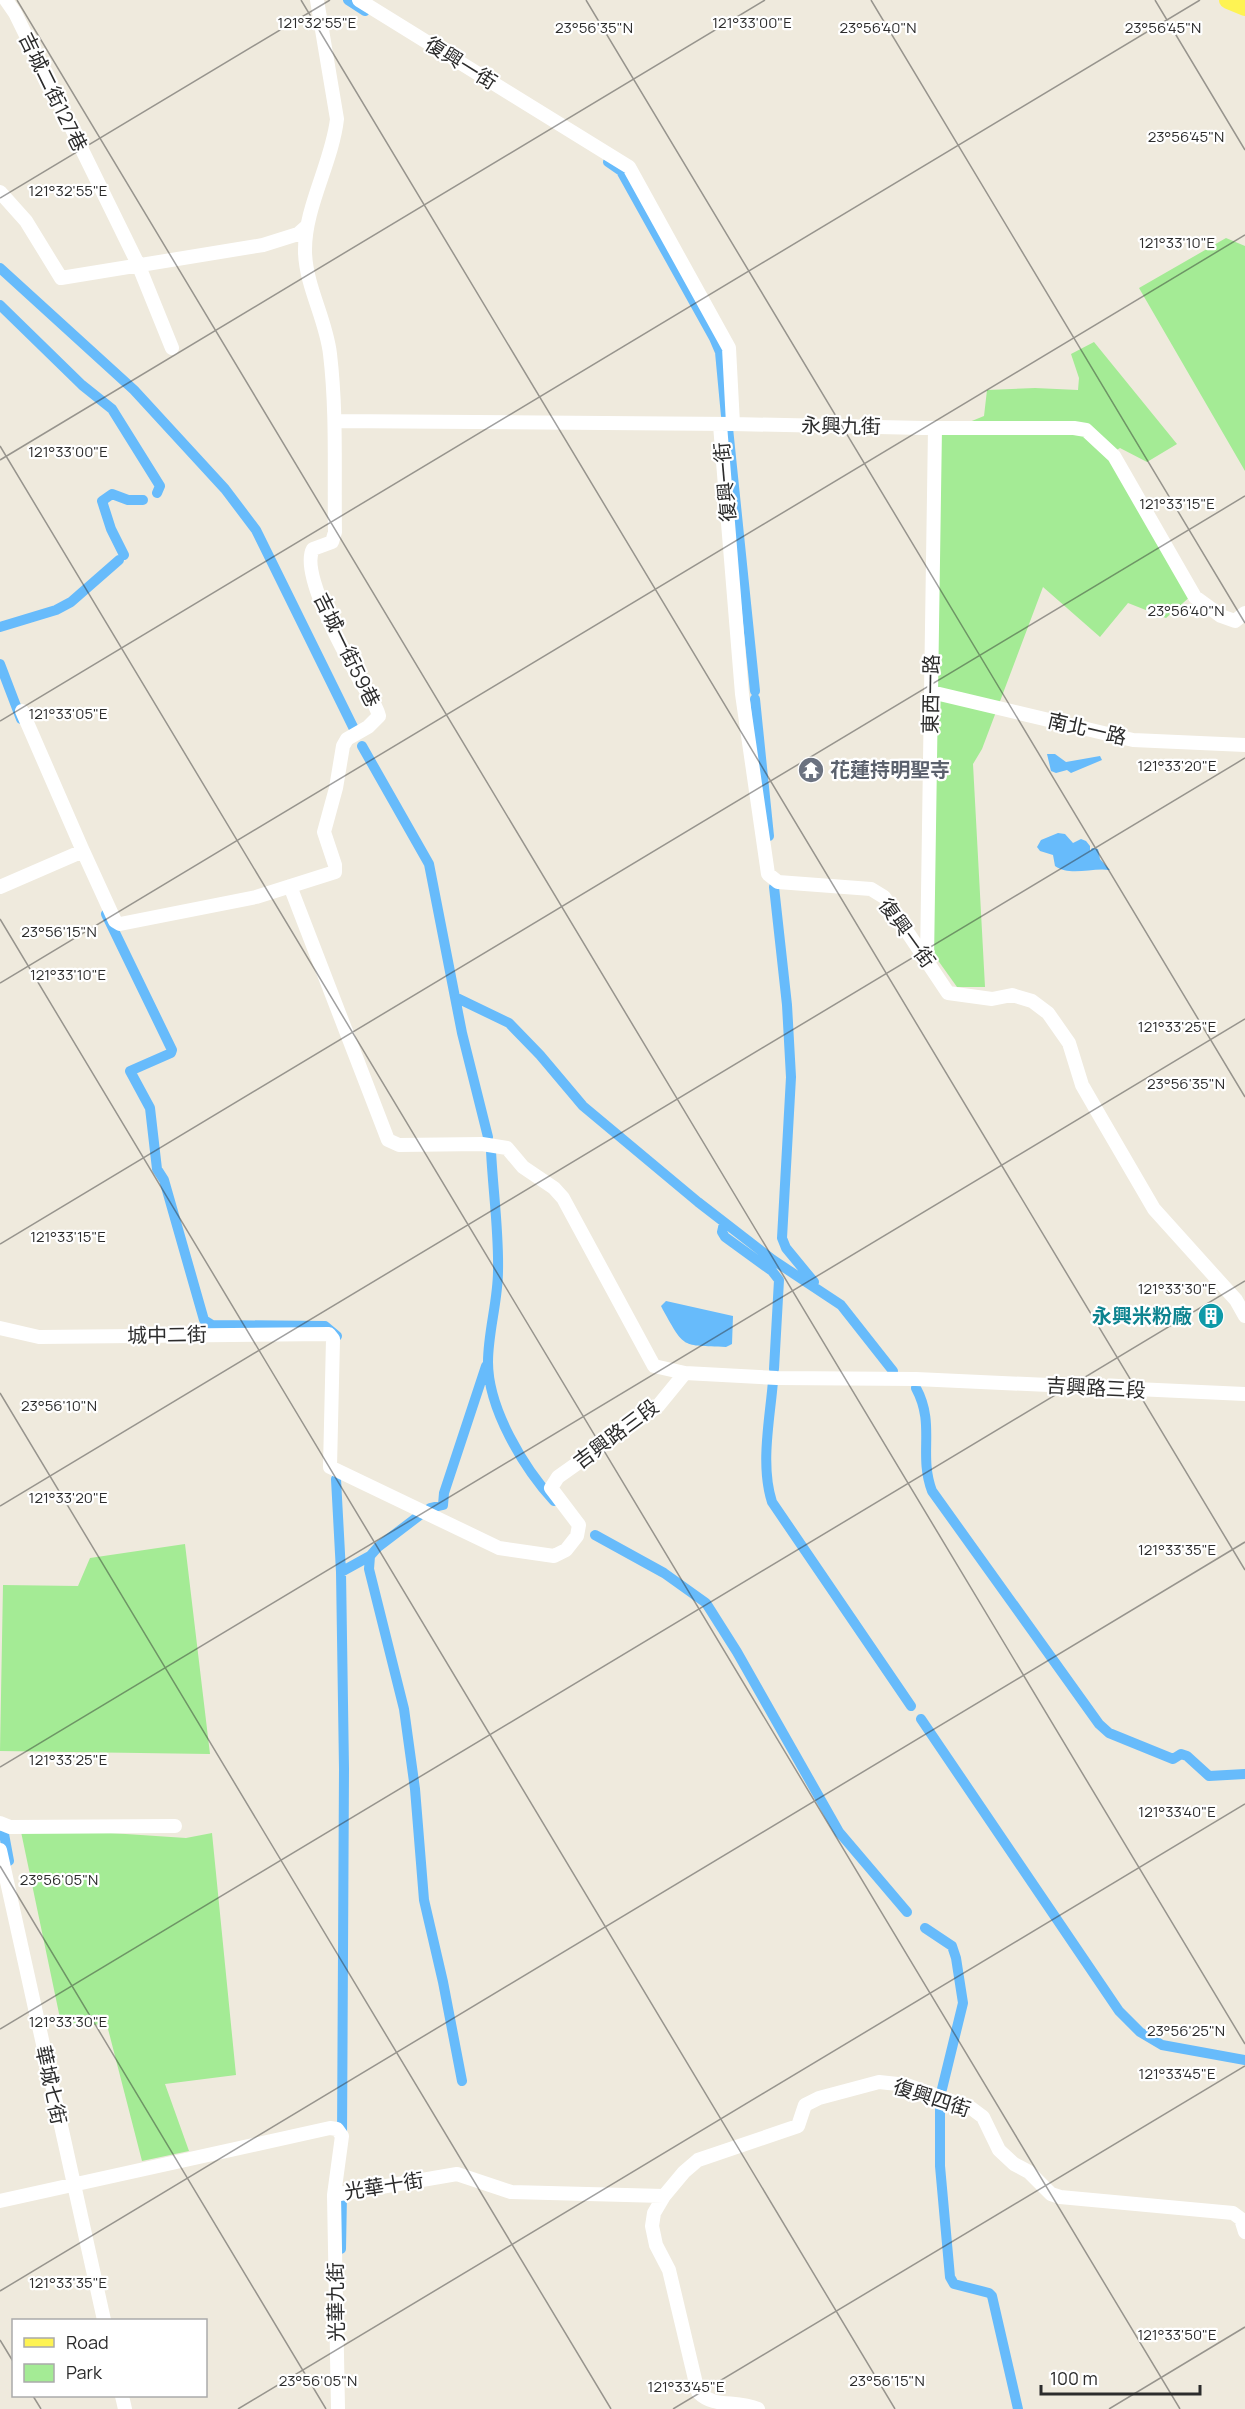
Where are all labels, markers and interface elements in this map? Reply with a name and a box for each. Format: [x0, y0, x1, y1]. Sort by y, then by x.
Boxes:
text: 121°32'55"E [278, 12, 356, 33]
text: 121°33'00"E [712, 12, 792, 33]
text: 23°56'35"N [555, 17, 633, 38]
text: 23°56'40"N [839, 17, 917, 38]
text: 23°56'45"N [1125, 17, 1201, 38]
street label: 吉城二街127巷 [13, 28, 94, 156]
street label: 復興一街 [420, 30, 502, 95]
text: 23°56'45"N [1148, 126, 1224, 147]
text: 121°32'55"E [29, 180, 107, 201]
text: 121°33'10"E [1139, 232, 1215, 253]
street label: 永興九街 [801, 411, 881, 440]
text: 121°33'00"E [28, 441, 108, 462]
street label: 復興一街 [708, 441, 741, 523]
text: 121°33'15"E [1139, 493, 1215, 514]
street label: 吉城一街59巷 [308, 588, 387, 711]
text: 23°56'40"N [1147, 600, 1225, 621]
street label: 東西一路 [916, 654, 945, 734]
text: 121°33'05"E [28, 703, 108, 724]
street label: 南北一路 [1045, 706, 1129, 751]
temple icon: 花蓮持明聖寺 [796, 755, 826, 785]
text: 121°33'20"E [1138, 755, 1216, 776]
place label: 花蓮持明聖寺 [830, 756, 950, 783]
street label: 復興一街 [873, 892, 942, 973]
text: 23°56'15"N [21, 921, 97, 942]
text: 121°33'10"E [30, 964, 106, 985]
text: 121°33'25"E [1138, 1016, 1216, 1037]
text: 23°56'35"N [1147, 1073, 1225, 1094]
text: 121°33'15"E [30, 1226, 106, 1247]
text: 121°33'30"E [1138, 1278, 1216, 1299]
building icon: 永興米粉廠 [1196, 1301, 1226, 1331]
place label: 永興米粉廠 [1092, 1302, 1192, 1329]
street label: 城中二街 [127, 1320, 207, 1349]
street label: 吉興路三段 [1045, 1371, 1147, 1404]
street label: 吉興路三段 [568, 1393, 664, 1474]
text: 23°56'10"N [21, 1395, 97, 1416]
text: 121°33'20"E [29, 1487, 107, 1508]
text: 121°33'35"E [1138, 1539, 1216, 1560]
text: 121°33'25"E [29, 1749, 107, 1770]
text: 121°33'40"E [1138, 1801, 1216, 1822]
text: 23°56'05"N [20, 1869, 98, 1890]
text: 121°33'30"E [29, 2011, 107, 2032]
text: 23°56'25"N [1147, 2020, 1225, 2041]
street label: 華城七街 [30, 2043, 73, 2127]
text: 121°33'45"E [1139, 2063, 1215, 2084]
street label: 復興四街 [890, 2072, 974, 2123]
street label: 光華十街 [342, 2166, 426, 2205]
street label: 光華九街 [321, 2262, 350, 2342]
text: 121°33'35"E [29, 2272, 107, 2293]
legend [12, 2319, 207, 2397]
text: 121°33'50"E [1137, 2324, 1217, 2345]
text: Road [66, 2330, 109, 2354]
scale bar [1041, 2358, 1200, 2396]
text: Park [66, 2360, 103, 2384]
text: 100 m [1050, 2366, 1098, 2390]
text: 23°56'05"N [279, 2370, 357, 2391]
text: 23°56'15"N [849, 2370, 925, 2391]
text: 121°33'45"E [648, 2376, 724, 2397]

